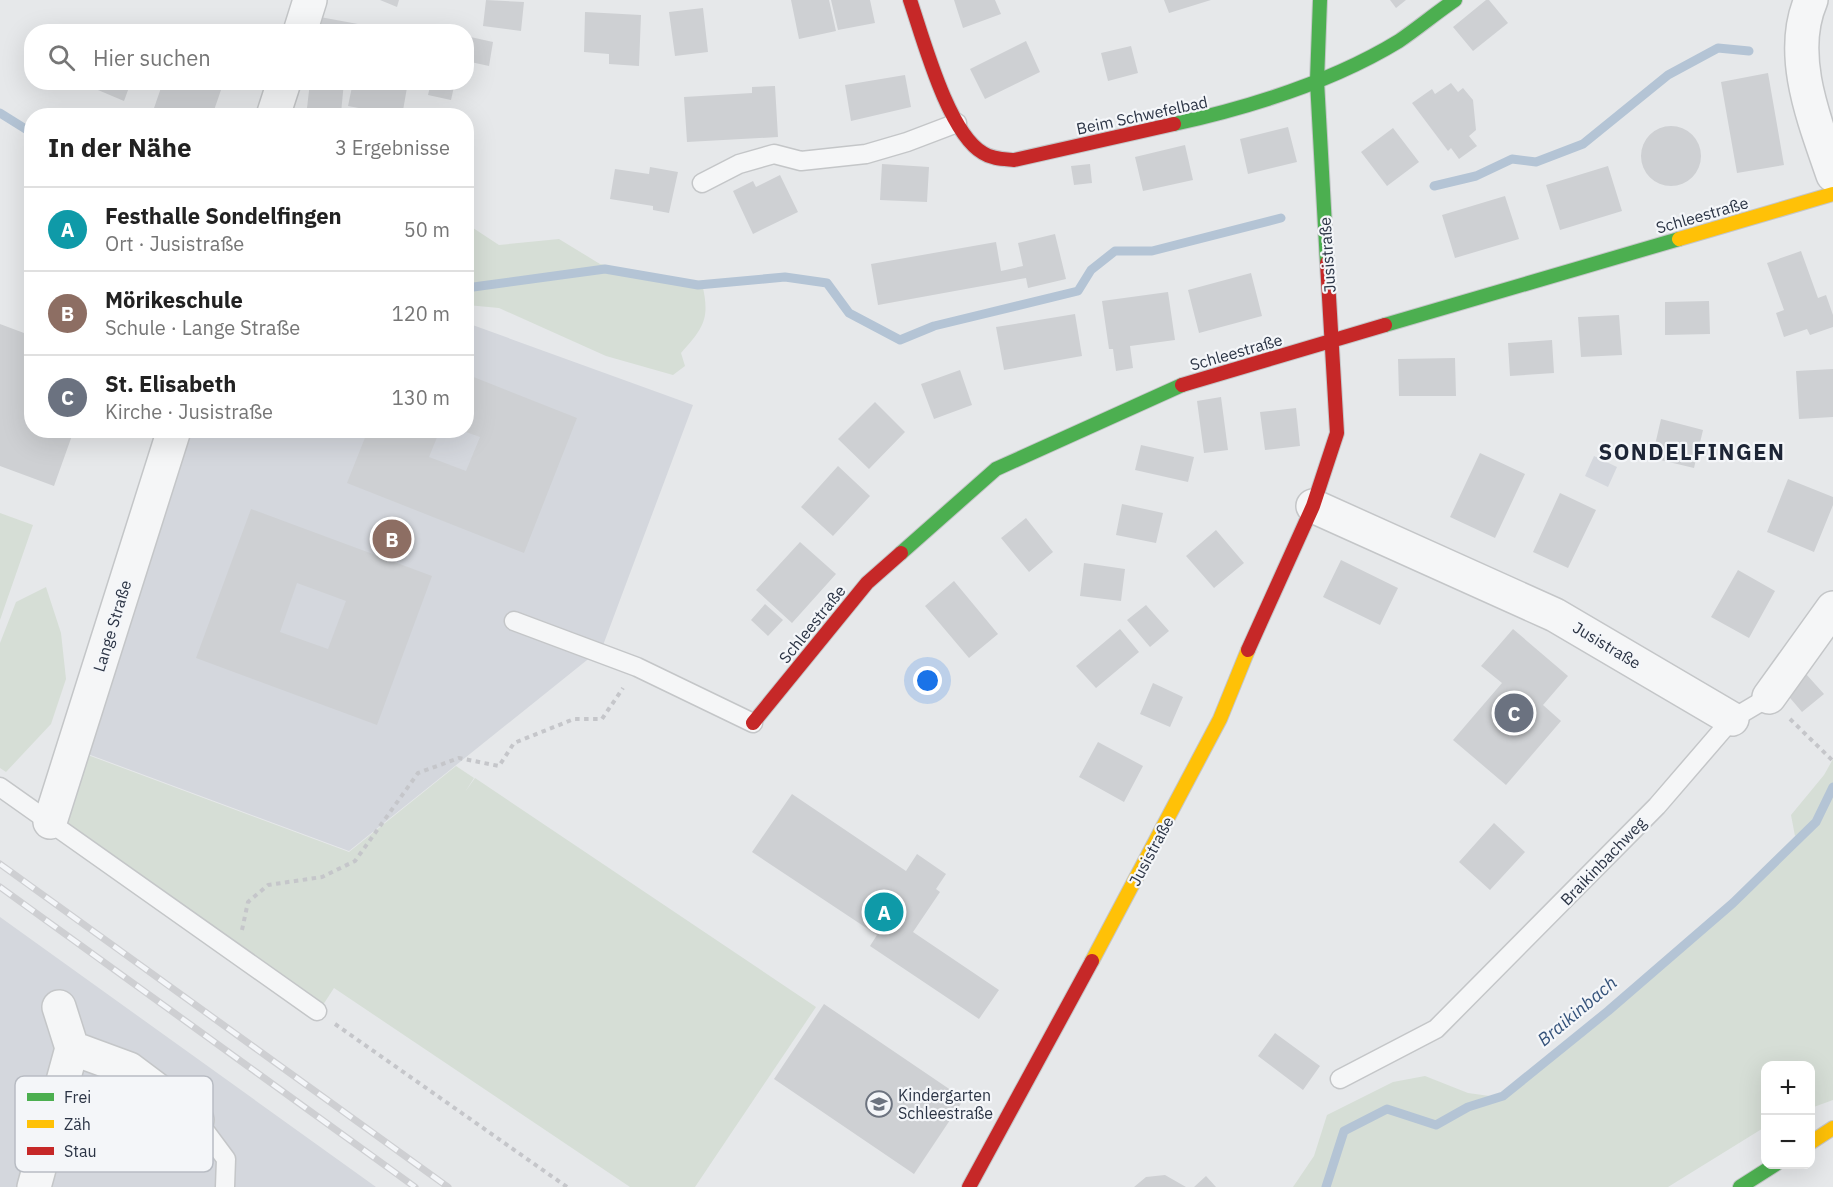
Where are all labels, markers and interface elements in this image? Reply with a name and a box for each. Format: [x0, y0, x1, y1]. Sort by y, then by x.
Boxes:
search box [24, 24, 474, 90]
icon: search [45, 41, 78, 74]
text: Hier suchen [93, 43, 211, 72]
street label: Beim Schwefelbad [1075, 91, 1209, 139]
text: In der Nähe [48, 130, 192, 164]
text: 3 Ergebnisse [335, 134, 450, 161]
street label: Schleestraße [1654, 192, 1751, 238]
text: Festhalle Sondelfingen [105, 201, 342, 230]
text: A [61, 216, 74, 243]
text: 50 m [404, 216, 450, 243]
street label: Jusistraße [1314, 216, 1340, 293]
text: Ort · Jusistraße [105, 230, 244, 257]
text: Mörikeschule [105, 285, 243, 314]
text: B [61, 300, 74, 327]
text: 120 m [392, 300, 450, 327]
text: Schule · Lange Straße [105, 314, 300, 341]
street label: Schleestraße [1188, 329, 1285, 375]
text: St. Elisabeth [105, 369, 236, 398]
text: C [61, 384, 74, 411]
text: 130 m [392, 384, 450, 411]
text: Kirche · Jusistraße [105, 398, 273, 425]
district label: SONDELFINGEN [1598, 437, 1786, 466]
pin: B [372, 516, 412, 562]
street label: Lange Straße [89, 578, 135, 674]
street label: Schleestraße [774, 581, 850, 667]
street label: Jusistraße [1569, 617, 1645, 673]
your location [913, 666, 942, 695]
pin: C [1494, 690, 1534, 736]
street label: Braikinbachweg [1556, 812, 1650, 909]
street label: Jusistraße [1124, 813, 1178, 889]
pin: A [864, 890, 904, 934]
water label: Braikinbach [1532, 971, 1622, 1051]
map controls [1761, 1061, 1815, 1169]
button: + [1761, 1061, 1815, 1115]
legend [15, 1076, 213, 1172]
place label: Kindergarten Schleestraße [898, 1085, 993, 1123]
text: Frei [64, 1087, 91, 1107]
school or university icon: Kindergarten Schleestraße [864, 1089, 894, 1119]
text: Zäh [64, 1114, 91, 1134]
button: − [1761, 1115, 1815, 1169]
text: Stau [64, 1141, 97, 1161]

